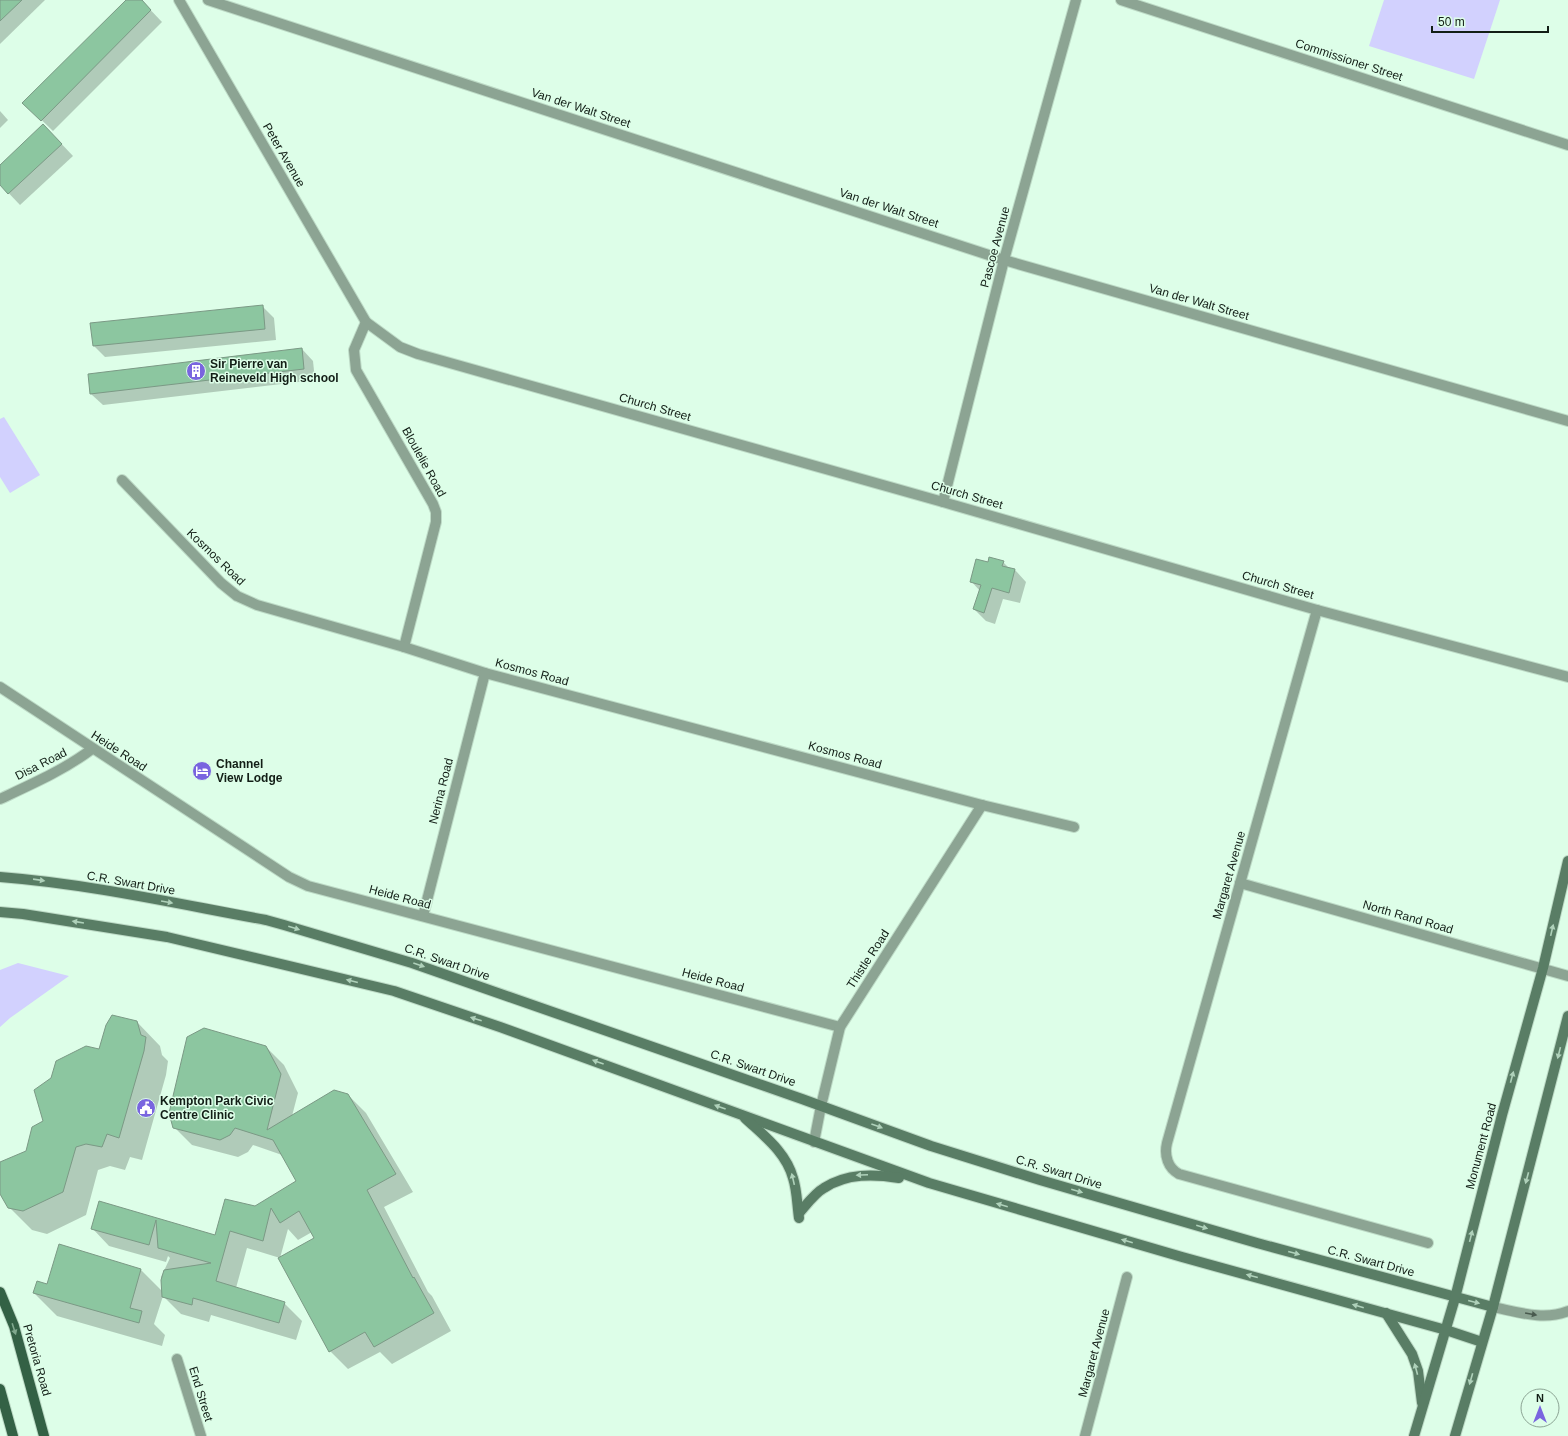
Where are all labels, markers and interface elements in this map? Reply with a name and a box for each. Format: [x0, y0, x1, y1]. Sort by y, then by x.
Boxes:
scale bar [1432, 8, 1548, 34]
text: 50 m [1438, 15, 1465, 29]
street label: Commissioner Street [1294, 36, 1405, 84]
street label: Van der Walt Street [530, 85, 633, 131]
street label: Peter Avenue [260, 120, 308, 190]
street label: Van der Walt Street [838, 185, 941, 231]
street label: Pascoe Avenue [977, 205, 1013, 289]
street label: Van der Walt Street [1147, 281, 1251, 323]
place label: Sir Pierre van Reineveld High school [210, 357, 339, 385]
building icon: Sir Pierre van Reineveld High school [185, 360, 207, 382]
street label: Church Street [617, 390, 693, 424]
street label: Bloulelie Road [399, 425, 449, 499]
street label: Church Street [929, 478, 1005, 512]
street label: Kosmos Road [184, 526, 248, 588]
street label: Church Street [1240, 568, 1316, 602]
street label: Kosmos Road [494, 655, 570, 689]
street label: Heide Road [89, 728, 149, 774]
street label: Kosmos Road [807, 738, 883, 772]
street label: Disa Road [13, 745, 69, 783]
place label: Channel View Lodge [216, 757, 283, 785]
street label: Nerina Road [426, 757, 456, 825]
hotel icon: Channel View Lodge [191, 760, 213, 782]
street label: Margaret Avenue [1210, 829, 1248, 921]
street label: C.R. Swart Drive [86, 868, 177, 898]
one-way arrow [33, 877, 45, 883]
street label: Heide Road [368, 882, 432, 912]
street label: North Rand Road [1361, 897, 1455, 937]
one-way arrow [161, 899, 173, 905]
one-way arrow [72, 919, 84, 925]
one-way arrow [1549, 924, 1555, 936]
one-way arrow [288, 925, 300, 931]
street label: Thistle Road [844, 927, 892, 991]
street label: C.R. Swart Drive [402, 941, 492, 983]
one-way arrow [413, 963, 425, 969]
street label: Heide Road [681, 965, 745, 995]
one-way arrow [346, 977, 358, 983]
one-way arrow [470, 1015, 482, 1021]
street label: C.R. Swart Drive [708, 1047, 798, 1089]
one-way arrow [1555, 1047, 1561, 1060]
one-way arrow [592, 1059, 604, 1065]
one-way arrow [1510, 1071, 1516, 1083]
place label: Kempton Park Civic Centre Clinic [160, 1094, 274, 1122]
public building icon: Kempton Park Civic Centre Clinic [135, 1097, 157, 1119]
street label: Monument Road [1463, 1101, 1499, 1191]
one-way arrow [714, 1104, 726, 1110]
one-way arrow [872, 1124, 884, 1130]
street label: C.R. Swart Drive [1014, 1152, 1104, 1192]
one-way arrow [856, 1172, 868, 1179]
one-way arrow [1524, 1172, 1530, 1184]
one-way arrow [790, 1173, 796, 1185]
one-way arrow [1071, 1188, 1083, 1194]
one-way arrow [996, 1201, 1009, 1207]
one-way arrow [1196, 1224, 1208, 1230]
one-way arrow [1468, 1230, 1474, 1242]
one-way arrow [1121, 1238, 1133, 1244]
street label: C.R. Swart Drive [1326, 1243, 1416, 1279]
one-way arrow [1288, 1251, 1300, 1257]
one-way arrow [1246, 1273, 1258, 1279]
one-way arrow [1468, 1300, 1480, 1306]
one-way arrow [1352, 1303, 1364, 1309]
street label: Margaret Avenue [1075, 1307, 1113, 1399]
one-way arrow [1525, 1311, 1537, 1317]
street label: Pretoria Road [20, 1322, 54, 1398]
one-way arrow [11, 1323, 17, 1335]
one-way arrow [1413, 1363, 1419, 1375]
street label: End Street [186, 1365, 216, 1424]
one-way arrow [1468, 1374, 1474, 1386]
north arrow [1520, 1388, 1560, 1428]
text: N [1536, 1392, 1544, 1404]

